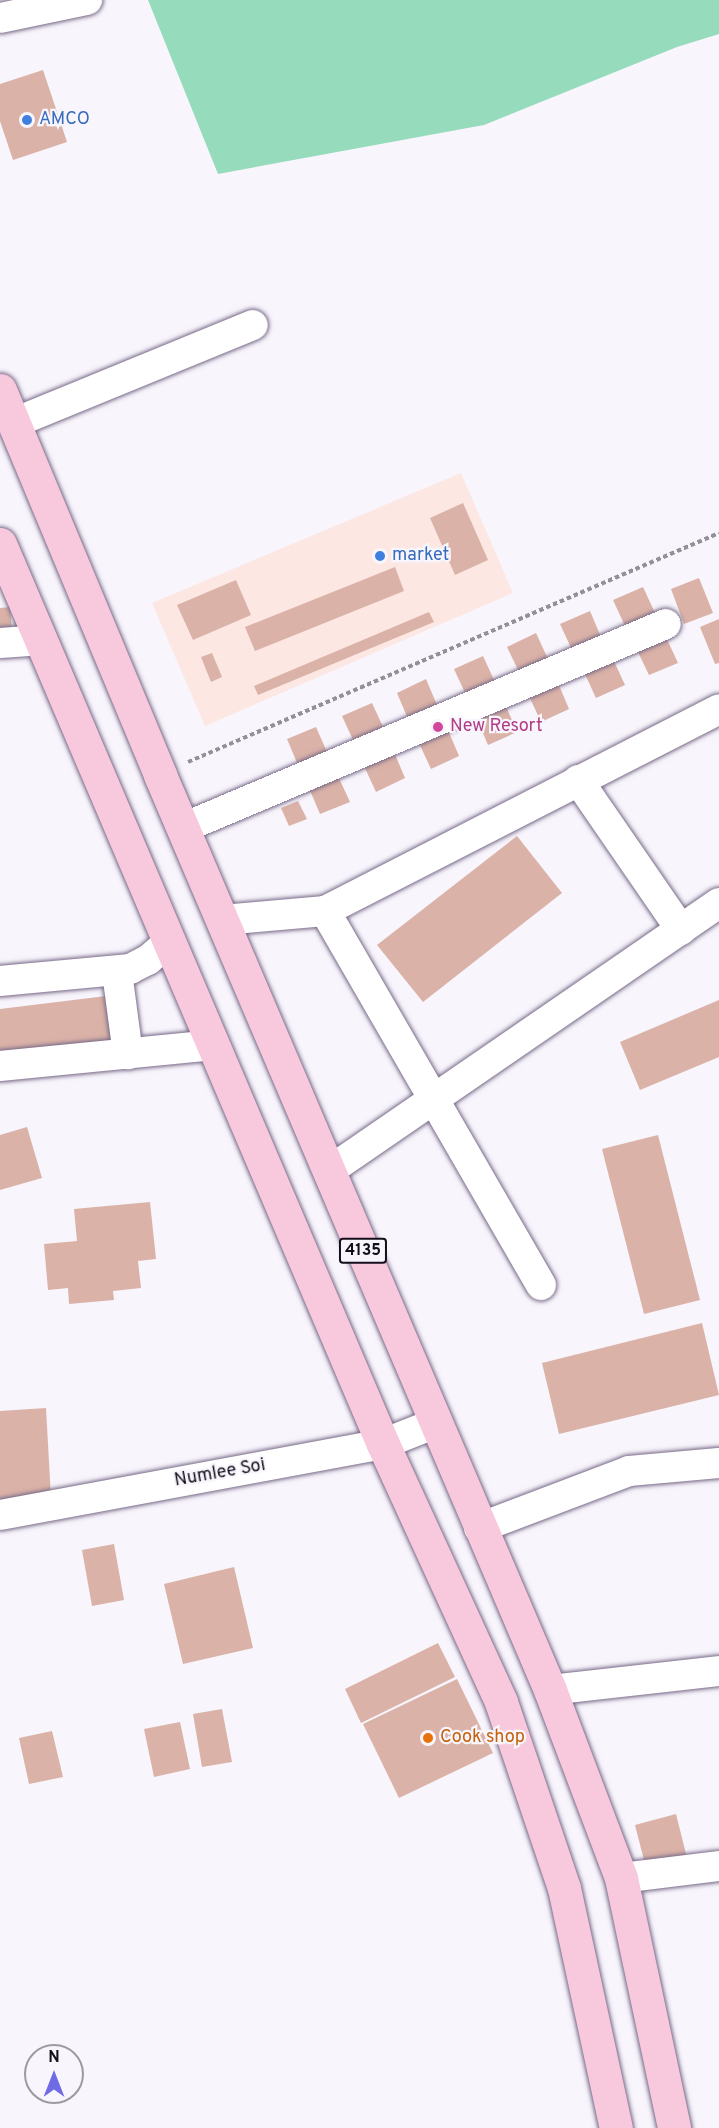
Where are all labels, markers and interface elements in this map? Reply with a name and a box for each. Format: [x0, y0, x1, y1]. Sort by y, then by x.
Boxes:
place label: AMCO [39, 109, 90, 131]
marker: AMCO [20, 113, 34, 127]
place label: market [392, 545, 449, 567]
marker: market [373, 549, 387, 563]
place label: New Resort [450, 716, 543, 738]
marker: New Resort [431, 720, 445, 734]
road number: 4135 [338, 1238, 388, 1264]
street label: Numlee Soi [173, 1455, 267, 1493]
place label: Cook shop [440, 1727, 525, 1749]
marker: Cook shop [421, 1731, 435, 1745]
north arrow [24, 2044, 84, 2104]
text: N [48, 2048, 60, 2068]

